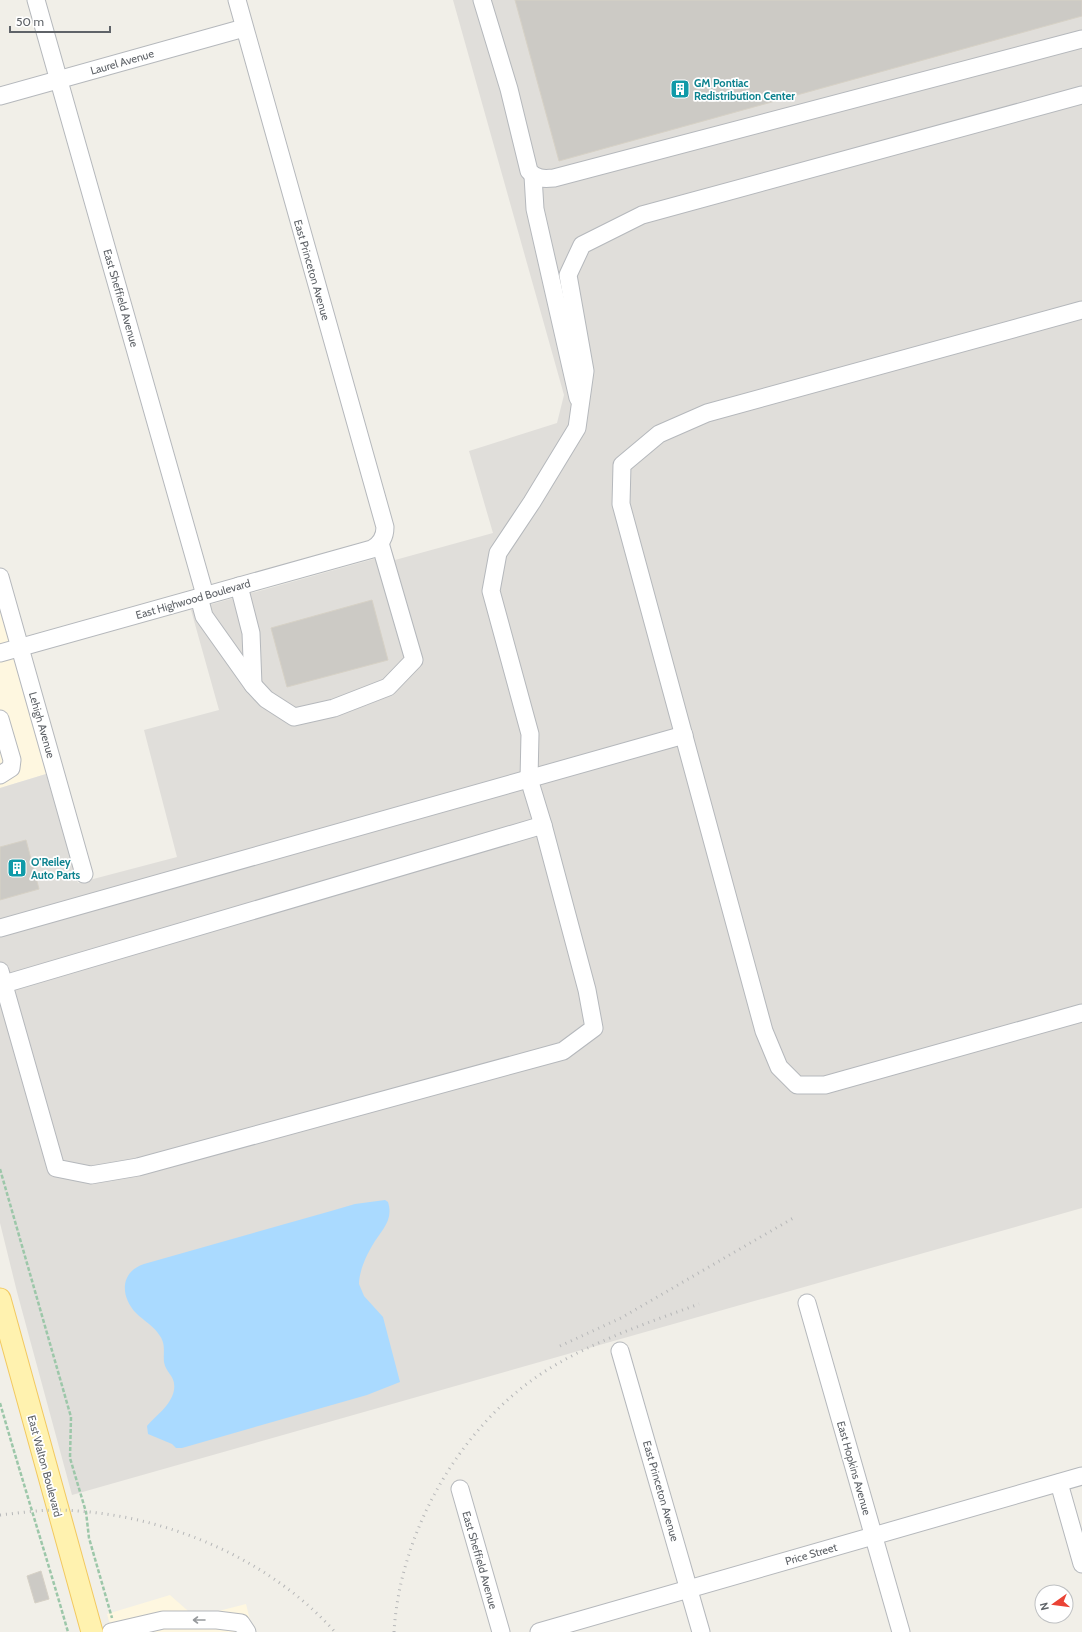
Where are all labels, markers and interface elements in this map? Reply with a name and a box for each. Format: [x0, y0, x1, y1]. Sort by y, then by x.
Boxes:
scale bar [10, 8, 110, 34]
text: 50 m [16, 14, 44, 29]
street label: Laurel Avenue [89, 46, 156, 78]
place label: GM Pontiac Redistribution Center [694, 76, 795, 103]
building icon: GM Pontiac Redistribution Center [669, 78, 691, 100]
street label: East Princeton Avenue [291, 218, 333, 322]
street label: East Sheffield Avenue [100, 247, 142, 349]
street label: East Highwood Boulevard [134, 576, 252, 622]
street label: Lehigh Avenue [26, 690, 58, 760]
place label: O'Reiley Auto Parts [31, 855, 81, 882]
building icon: O'Reiley Auto Parts [6, 857, 28, 879]
street label: East Walton Boulevard [25, 1414, 65, 1518]
street label: East Hopkins Avenue [834, 1419, 874, 1517]
street label: East Princeton Avenue [640, 1439, 682, 1543]
street label: East Sheffield Avenue [459, 1509, 501, 1611]
street label: Price Street [783, 1540, 839, 1568]
north arrow [1034, 1584, 1074, 1624]
text: N [1037, 1601, 1052, 1612]
one-way arrow [193, 1616, 206, 1624]

